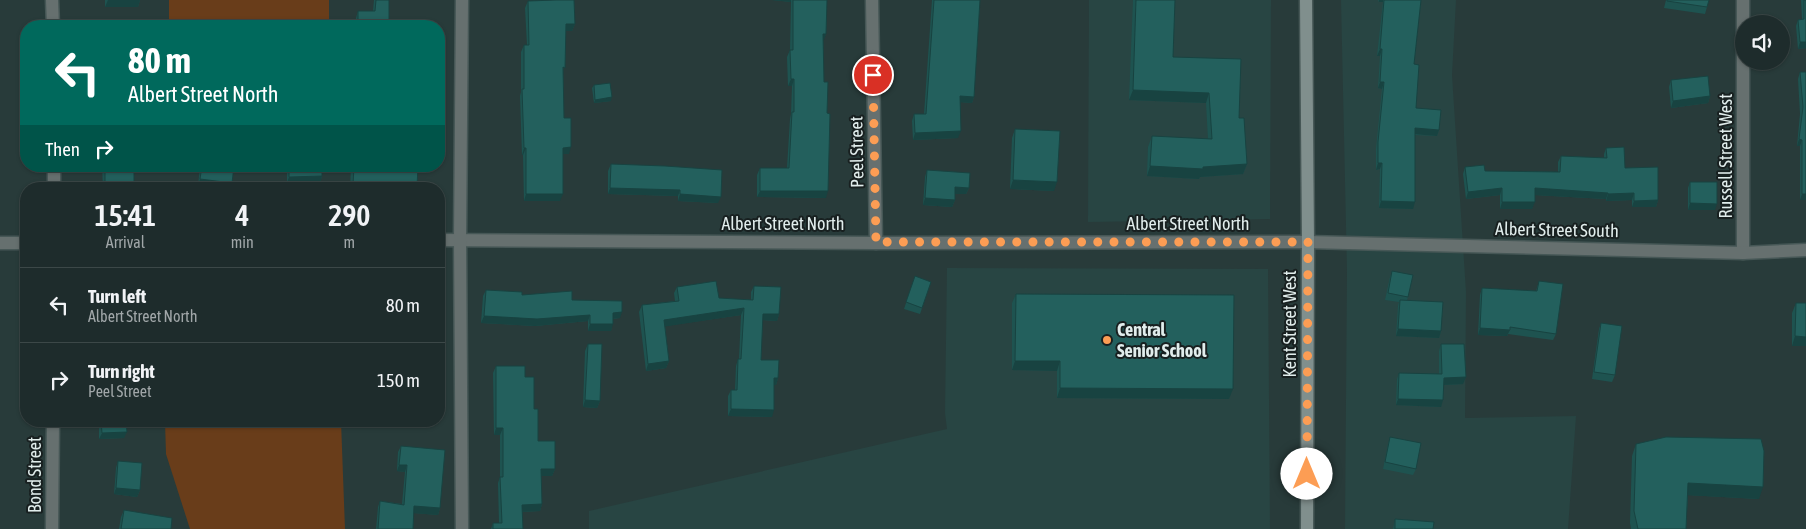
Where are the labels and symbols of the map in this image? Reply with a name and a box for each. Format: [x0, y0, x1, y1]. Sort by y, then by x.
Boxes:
pin [852, 54, 894, 96]
street label: Russell Street West [1715, 94, 1736, 218]
street label: Peel Street [845, 116, 868, 188]
street label: Albert Street North [721, 213, 845, 234]
street label: Albert Street North [1126, 213, 1250, 234]
street label: Albert Street South [1495, 218, 1619, 241]
street label: Kent Street West [1279, 270, 1300, 378]
place label: Central Senior School [1117, 319, 1207, 361]
marker: Central Senior School [1101, 334, 1113, 346]
street label: Bond Street [24, 437, 45, 513]
position arrow [1280, 447, 1332, 499]

